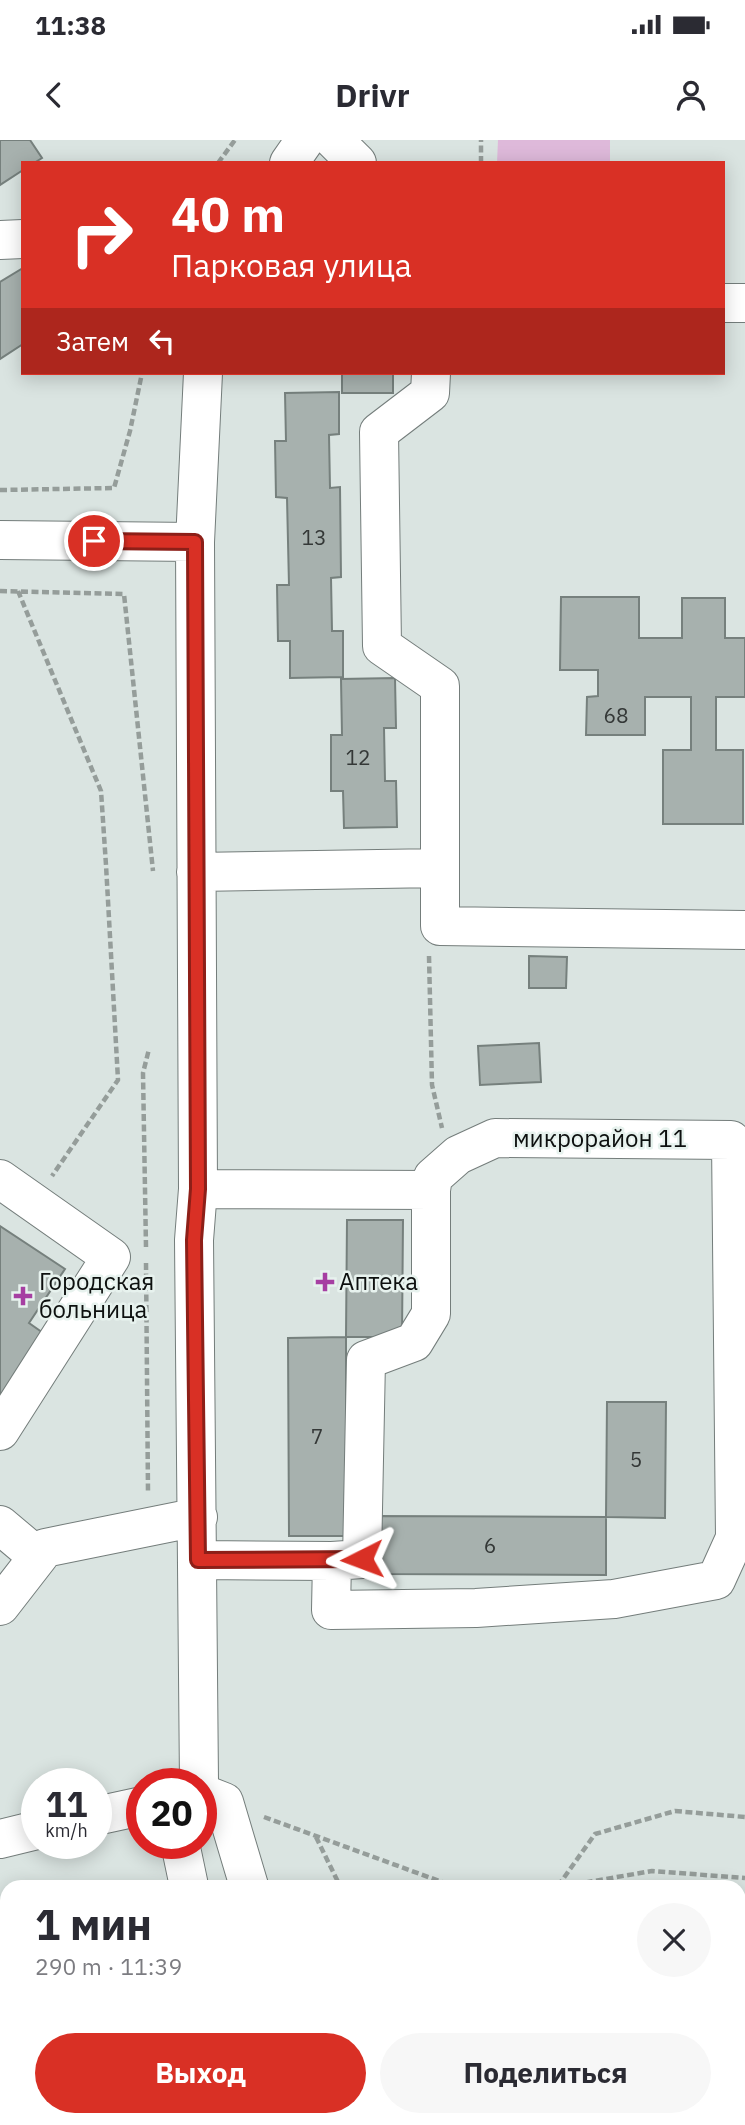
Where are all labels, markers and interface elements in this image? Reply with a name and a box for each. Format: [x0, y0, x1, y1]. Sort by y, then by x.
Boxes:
text: 11:38 [35, 8, 106, 42]
text: Drivr [335, 74, 410, 116]
icon: back [35, 76, 73, 114]
icon: person [672, 76, 710, 114]
text: 40 m [171, 182, 285, 245]
icon: right [56, 189, 147, 280]
text: Парковая улица [171, 244, 412, 286]
icon: left [143, 322, 181, 360]
text: Затем [56, 324, 129, 358]
pin [64, 511, 124, 571]
icon: arrive [75, 522, 113, 560]
house number: 13 [301, 523, 327, 551]
house number: 68 [603, 701, 629, 729]
house number: 12 [345, 743, 371, 771]
street label: микрорайон 11 [513, 1122, 687, 1154]
place label: Городская больница [39, 1265, 154, 1325]
place label: Аптека [339, 1265, 418, 1297]
marker: Аптека [317, 1274, 333, 1290]
marker: Городская больница [13, 1286, 33, 1306]
house number: 7 [311, 1422, 323, 1450]
house number: 5 [630, 1445, 642, 1473]
position arrow [325, 1522, 399, 1596]
house number: 6 [484, 1531, 496, 1559]
speed limit sign: 20 [126, 1768, 217, 1859]
text: 11 [45, 1781, 88, 1827]
text: km/h [45, 1819, 88, 1842]
text: 1 мин [35, 1897, 152, 1952]
button: close [637, 1903, 711, 1977]
text: 290 m · 11:39 [35, 1951, 182, 1981]
button: Выход [35, 2033, 366, 2113]
button: Поделиться [380, 2033, 711, 2113]

